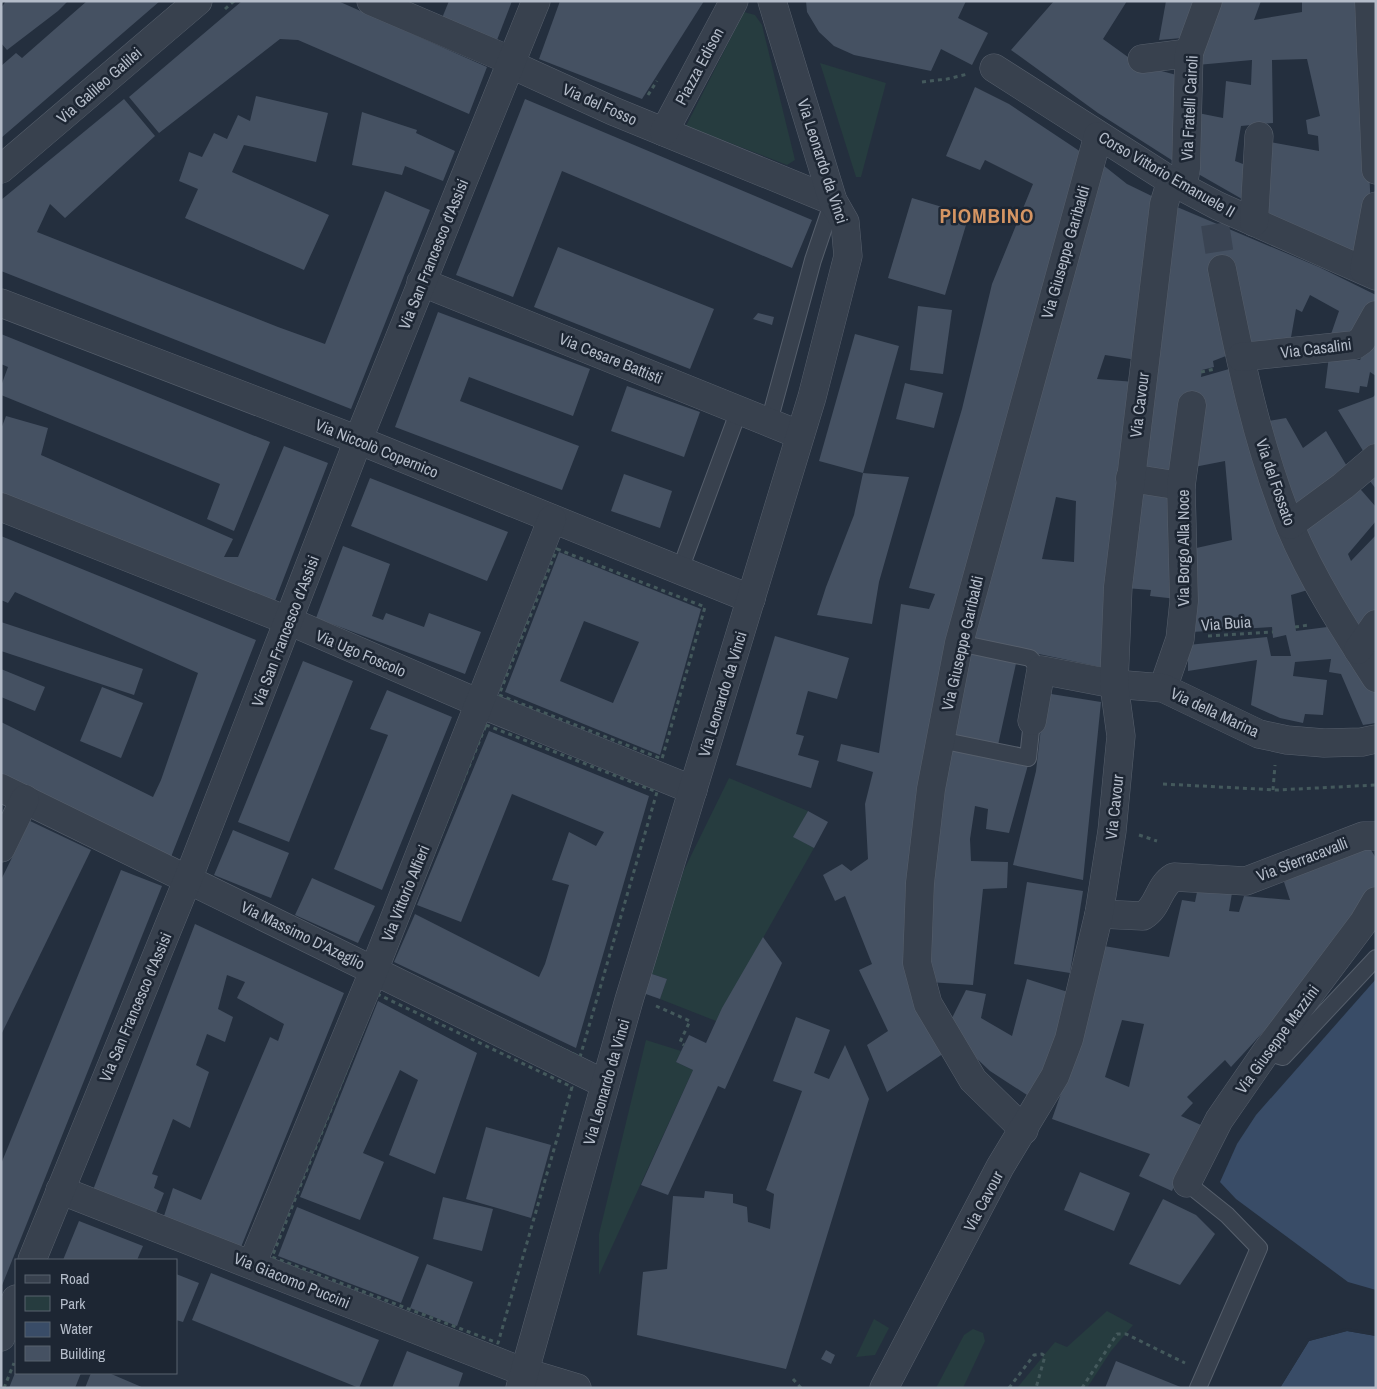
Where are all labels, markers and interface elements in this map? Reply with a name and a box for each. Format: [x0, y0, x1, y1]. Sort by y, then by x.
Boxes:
street label: Piazza Edison [669, 23, 729, 109]
street label: Via Galileo Galilei [52, 42, 146, 128]
street label: Via Fratelli Cairoli [1175, 55, 1203, 161]
street label: Via del Fosso [559, 78, 641, 130]
street label: Via Leonardo da Vinci [792, 96, 854, 226]
street label: Corso Vittorio Emanuele II [1095, 126, 1239, 222]
street label: Via San Francesco d'Assisi [393, 175, 473, 333]
street label: Via Giuseppe Garibaldi [1035, 183, 1095, 321]
district label: PIOMBINO [939, 201, 1035, 230]
street label: Via Cesare Battisti [556, 327, 666, 389]
street label: Via Casalini [1279, 333, 1353, 363]
street label: Via Cavour [1124, 371, 1154, 439]
street label: Via Niccolò Copernico [312, 413, 442, 483]
street label: Via del Fossato [1251, 436, 1301, 528]
street label: Via Borgo Alla Noce [1172, 489, 1194, 607]
street label: Via San Francesco d'Assisi [246, 552, 324, 710]
street label: Via Giuseppe Garibaldi [936, 573, 988, 713]
street label: Via Buia [1200, 610, 1252, 636]
street label: Via Ugo Foscolo [312, 624, 410, 682]
street label: Via Leonardo da Vinci [692, 629, 752, 759]
street label: Via della Marina [1167, 682, 1263, 742]
street label: Via Cavour [1100, 773, 1128, 841]
street label: Via Sferracavalli [1253, 832, 1351, 886]
street label: Via Vittorio Alfieri [376, 841, 434, 945]
street label: Via Massimo D'Azeglio [237, 895, 369, 975]
street label: Via San Francesco d'Assisi [94, 929, 176, 1085]
street label: Via Giuseppe Mazzini [1230, 980, 1324, 1098]
street label: Via Leonardo da Vinci [577, 1016, 635, 1148]
street label: Via Cavour [958, 1166, 1008, 1235]
street label: Via Giacomo Puccini [231, 1247, 353, 1313]
legend [15, 1259, 178, 1374]
text: Road [60, 1268, 89, 1289]
text: Park [60, 1293, 86, 1314]
text: Water [60, 1318, 92, 1339]
text: Building [60, 1343, 105, 1364]

